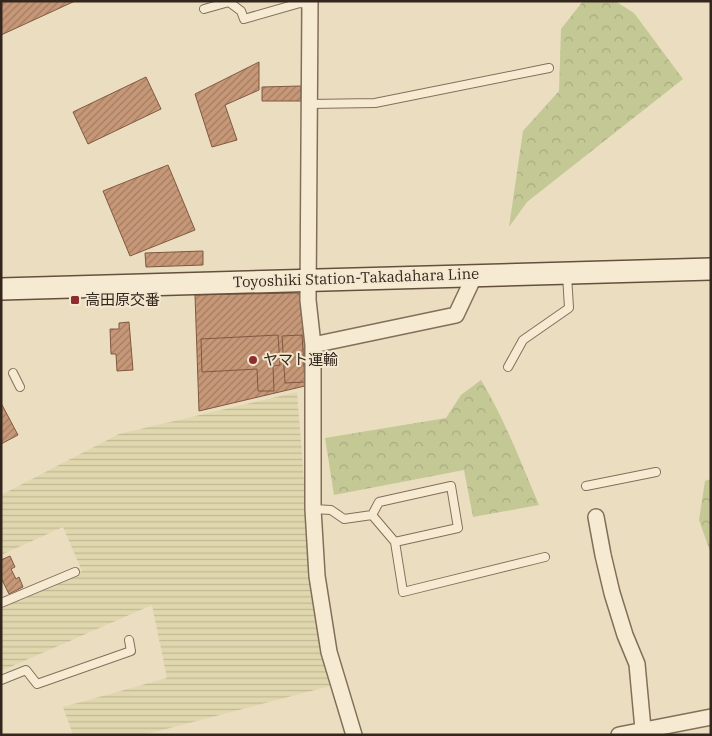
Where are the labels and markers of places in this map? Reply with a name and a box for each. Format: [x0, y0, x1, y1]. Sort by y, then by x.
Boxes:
place label: 高田原交番 [85, 290, 160, 309]
marker: 高田原交番 [69, 294, 81, 306]
place label: ヤマト運輸 [263, 350, 338, 369]
marker: ヤマト運輸 [247, 354, 259, 366]

